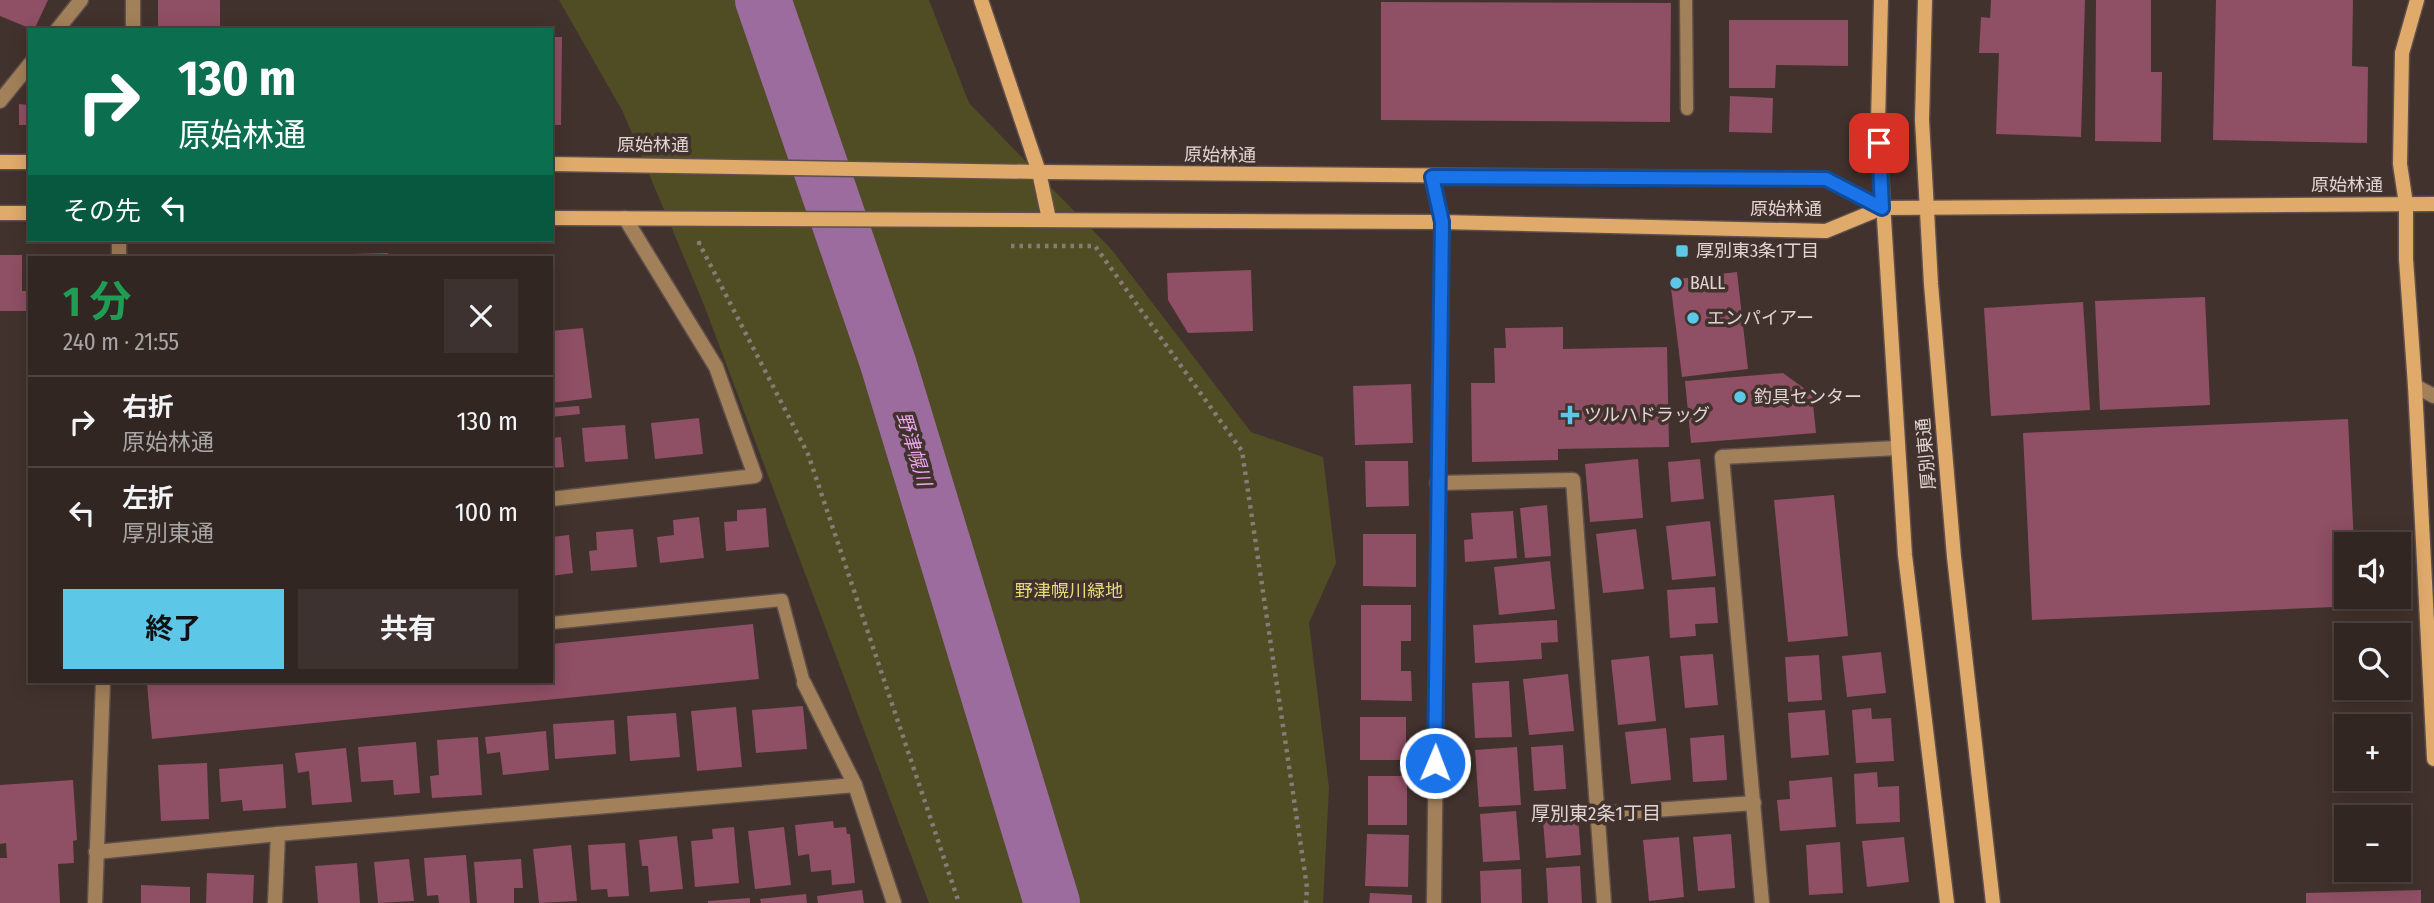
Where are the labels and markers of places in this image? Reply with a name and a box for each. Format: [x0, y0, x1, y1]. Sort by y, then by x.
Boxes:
pin [1849, 113, 1909, 173]
place label: 厚別東3条1丁目 [1696, 240, 1819, 262]
marker: 厚別東3条1丁目 [1674, 243, 1690, 259]
place label: BALL [1690, 272, 1725, 294]
marker: BALL [1668, 275, 1684, 291]
place label: エンパイアー [1707, 307, 1814, 329]
marker: エンパイアー [1685, 310, 1701, 326]
place label: 釣具センター [1754, 386, 1862, 408]
marker: 釣具センター [1732, 389, 1748, 405]
place label: ツルハドラッグ [1584, 404, 1710, 426]
marker: ツルハドラッグ [1562, 407, 1578, 423]

